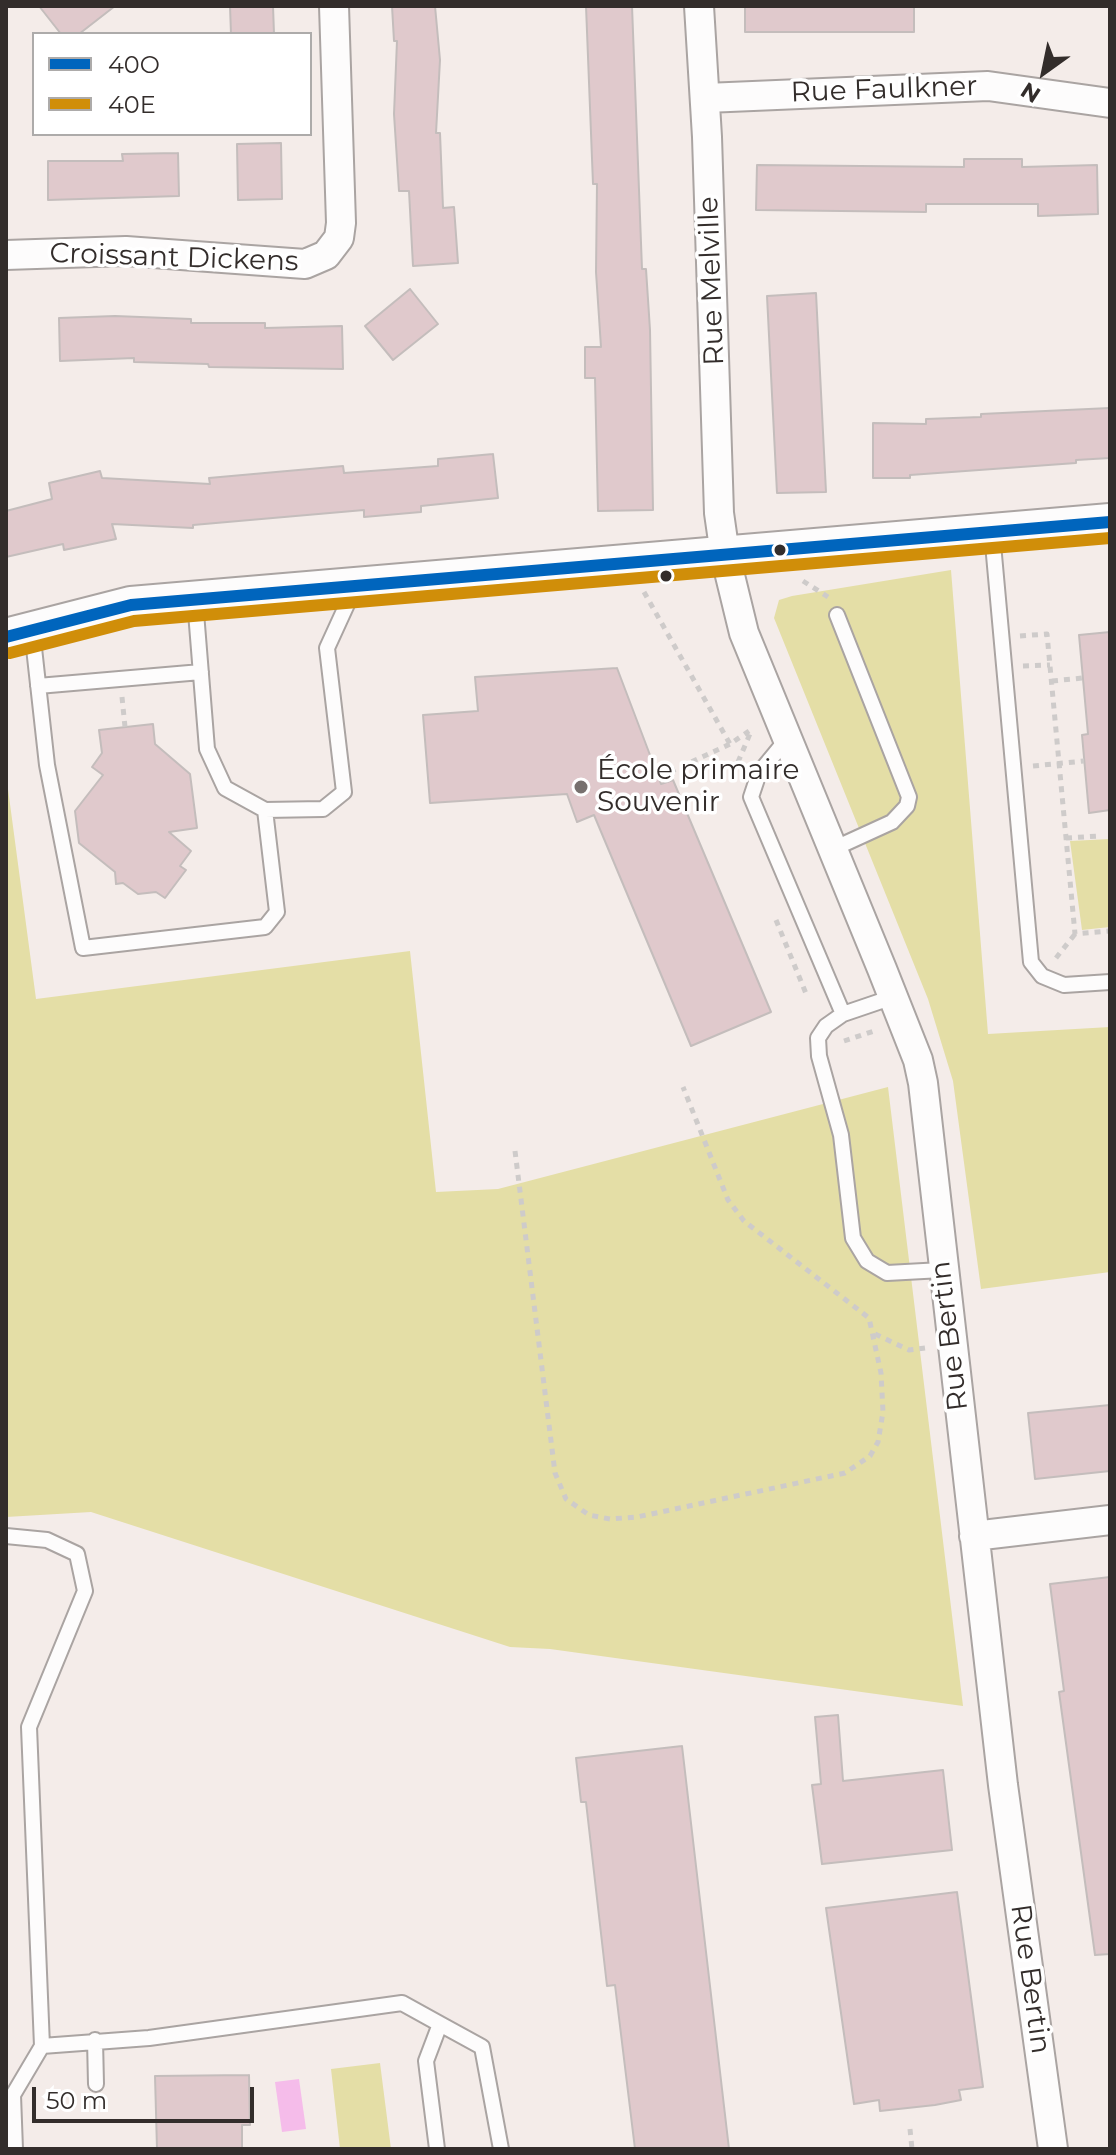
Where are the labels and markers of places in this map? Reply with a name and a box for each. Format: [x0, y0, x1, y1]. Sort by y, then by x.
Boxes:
unlabelled marker [772, 542, 788, 558]
unlabelled marker [658, 568, 674, 584]
place label: École primaire Souvenir [597, 754, 799, 820]
marker: École primaire Souvenir [572, 778, 590, 796]

